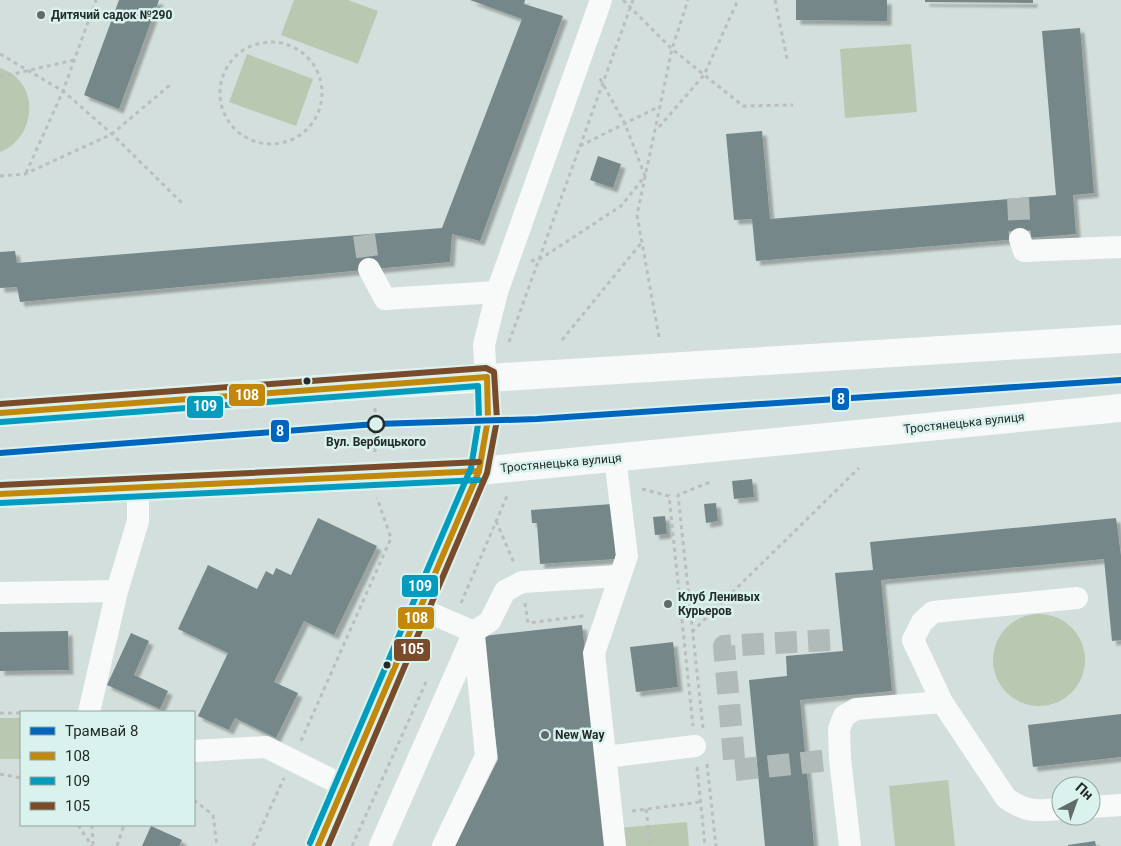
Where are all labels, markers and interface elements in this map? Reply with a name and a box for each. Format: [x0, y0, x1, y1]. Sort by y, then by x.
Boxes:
place label: Дитячий садок №290 [51, 8, 172, 22]
marker: Дитячий садок №290 [35, 9, 47, 21]
unlabelled marker [302, 376, 312, 386]
line badge: 108 [228, 383, 266, 407]
text: 108 [235, 387, 259, 403]
line badge: 8 [831, 387, 850, 411]
text: 8 [837, 391, 845, 407]
line badge: 109 [186, 395, 224, 419]
text: 109 [193, 398, 217, 414]
street label: Тростянецька вулиця [903, 410, 1025, 436]
marker: Вул. Вербицького [367, 415, 385, 433]
line badge: 8 [270, 419, 290, 443]
text: 8 [276, 423, 284, 439]
place label: Вул. Вербицького [326, 435, 426, 449]
street label: Тростянецька вулиця [500, 451, 622, 475]
line badge: 109 [401, 574, 439, 598]
text: 109 [408, 578, 432, 594]
place label: Клуб Ленивых Курьеров [678, 590, 761, 618]
marker: Клуб Ленивых Курьеров [662, 598, 674, 610]
line badge: 108 [397, 606, 435, 630]
text: 108 [404, 610, 428, 626]
line badge: 105 [393, 638, 431, 662]
text: 105 [400, 641, 424, 657]
unlabelled marker [382, 660, 392, 670]
legend [20, 711, 195, 826]
text: Трамвай 8 [65, 722, 138, 740]
place label: New Way [555, 728, 605, 742]
marker: New Way [539, 729, 551, 741]
text: 108 [65, 747, 90, 765]
text: 109 [65, 772, 90, 790]
north arrow [1051, 776, 1101, 826]
text: Пн [1073, 779, 1097, 803]
text: 105 [65, 797, 90, 815]

